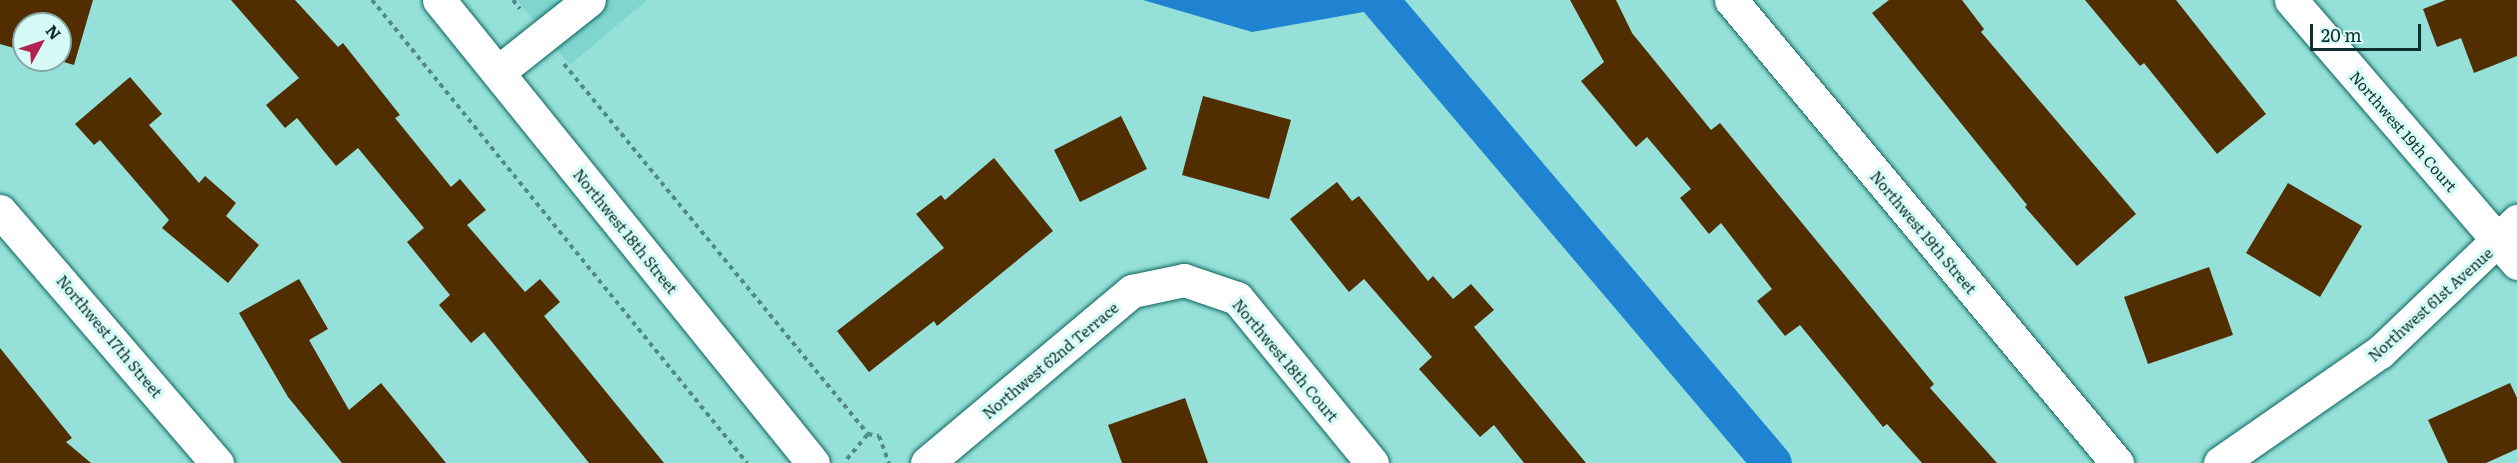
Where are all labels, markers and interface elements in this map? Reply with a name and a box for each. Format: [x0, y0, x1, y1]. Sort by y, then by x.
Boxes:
north arrow [12, 12, 72, 72]
scale bar [2313, 12, 2424, 50]
text: N [41, 19, 68, 45]
text: 20 m [2321, 21, 2362, 48]
street label: Northwest 19th Court [2347, 67, 2461, 195]
street label: Northwest 18th Street [570, 165, 682, 297]
street label: Northwest 19th Street [1867, 167, 1981, 297]
street label: Northwest 61st Avenue [2364, 243, 2496, 365]
street label: Northwest 17th Street [54, 271, 166, 401]
street label: Northwest 18th Court [1230, 295, 1342, 425]
street label: Northwest 62nd Terrace [978, 298, 1122, 422]

